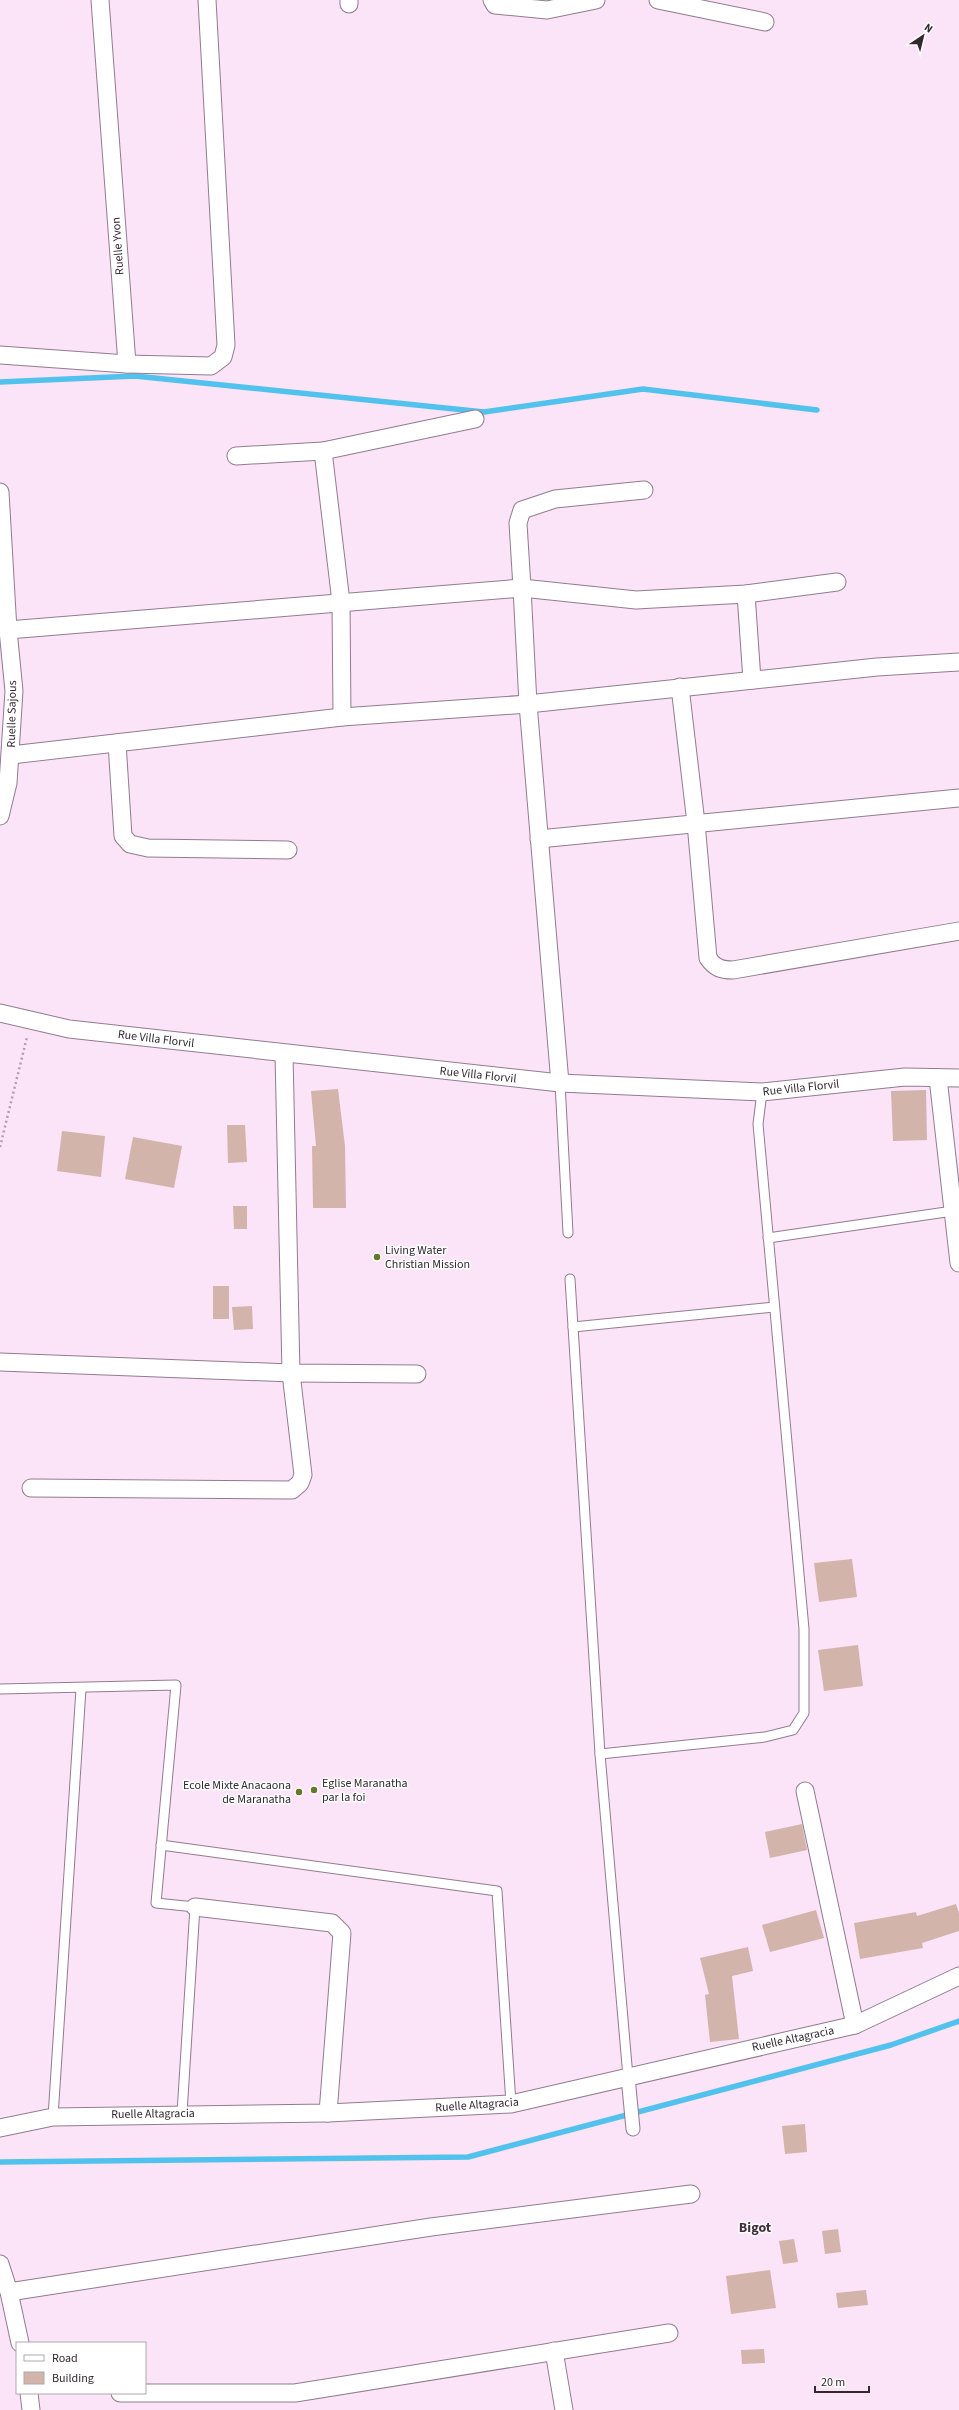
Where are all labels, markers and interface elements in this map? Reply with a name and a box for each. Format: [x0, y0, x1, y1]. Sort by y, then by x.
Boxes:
north arrow [903, 16, 943, 56]
text: N [921, 20, 936, 36]
street label: Ruelle Yvon [107, 216, 129, 276]
street label: Ruelle Sajous [3, 680, 21, 748]
street label: Rue Villa Florvil [117, 1026, 195, 1052]
street label: Rue Villa Florvil [439, 1063, 517, 1087]
street label: Rue Villa Florvil [762, 1076, 840, 1100]
place label: Living Water Christian Mission [385, 1242, 470, 1273]
marker: Living Water Christian Mission [372, 1252, 382, 1262]
place label: Eglise Maranatha par la foi [322, 1775, 408, 1806]
place label: Ecole Mixte Anacaona de Maranatha [183, 1777, 291, 1808]
marker: Eglise Maranatha par la foi [309, 1785, 319, 1795]
marker: Ecole Mixte Anacaona de Maranatha [294, 1787, 304, 1797]
street label: Ruelle Altagracia [750, 2022, 836, 2056]
street label: Ruelle Altagracia [435, 2094, 519, 2116]
street label: Ruelle Altagracia [111, 2105, 195, 2123]
district label: Bigot [739, 2218, 772, 2238]
legend [16, 2342, 146, 2394]
text: Road [52, 2350, 78, 2367]
scale bar [815, 2368, 869, 2394]
text: Building [52, 2370, 94, 2387]
text: 20 m [821, 2374, 845, 2391]

